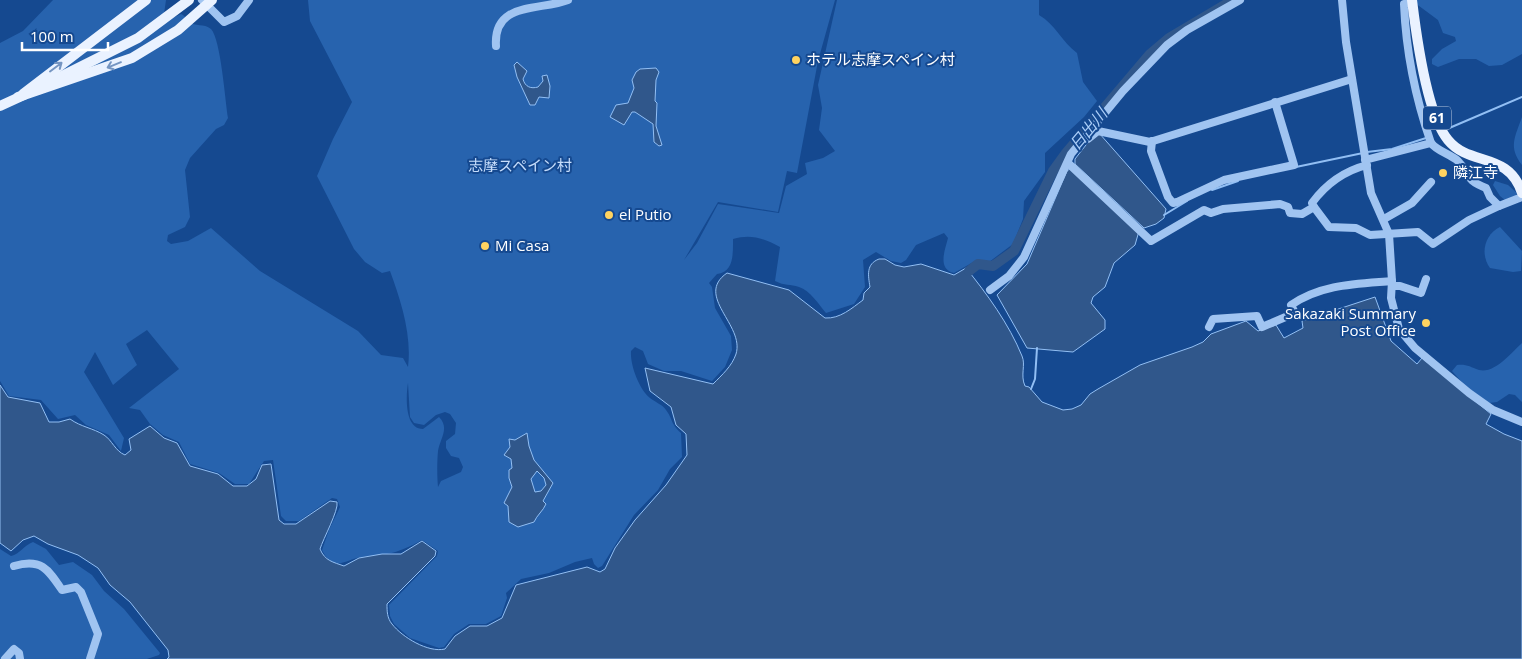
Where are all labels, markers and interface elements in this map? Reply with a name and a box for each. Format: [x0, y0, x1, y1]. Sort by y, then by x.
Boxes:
scale bar [22, 20, 109, 52]
text: 100 m [30, 26, 74, 46]
place label: ホテル志摩スペイン村 [806, 49, 955, 69]
marker: ホテル志摩スペイン村 [790, 54, 802, 66]
one-way arrow [106, 61, 122, 70]
one-way arrow [49, 62, 63, 72]
water label: 日出川 [1064, 102, 1113, 154]
road number: 61 [1423, 106, 1451, 130]
park label: 志摩スペイン村 [468, 155, 572, 175]
place label: 隣江寺 [1453, 162, 1498, 182]
marker: 隣江寺 [1437, 167, 1449, 179]
place label: el Putio [619, 204, 672, 224]
marker: el Putio [603, 209, 615, 221]
place label: Mi Casa [495, 235, 549, 255]
marker: Mi Casa [479, 240, 491, 252]
place label: Sakazaki Summary Post Office [1285, 303, 1416, 340]
marker: Sakazaki Summary Post Office [1420, 317, 1432, 329]

